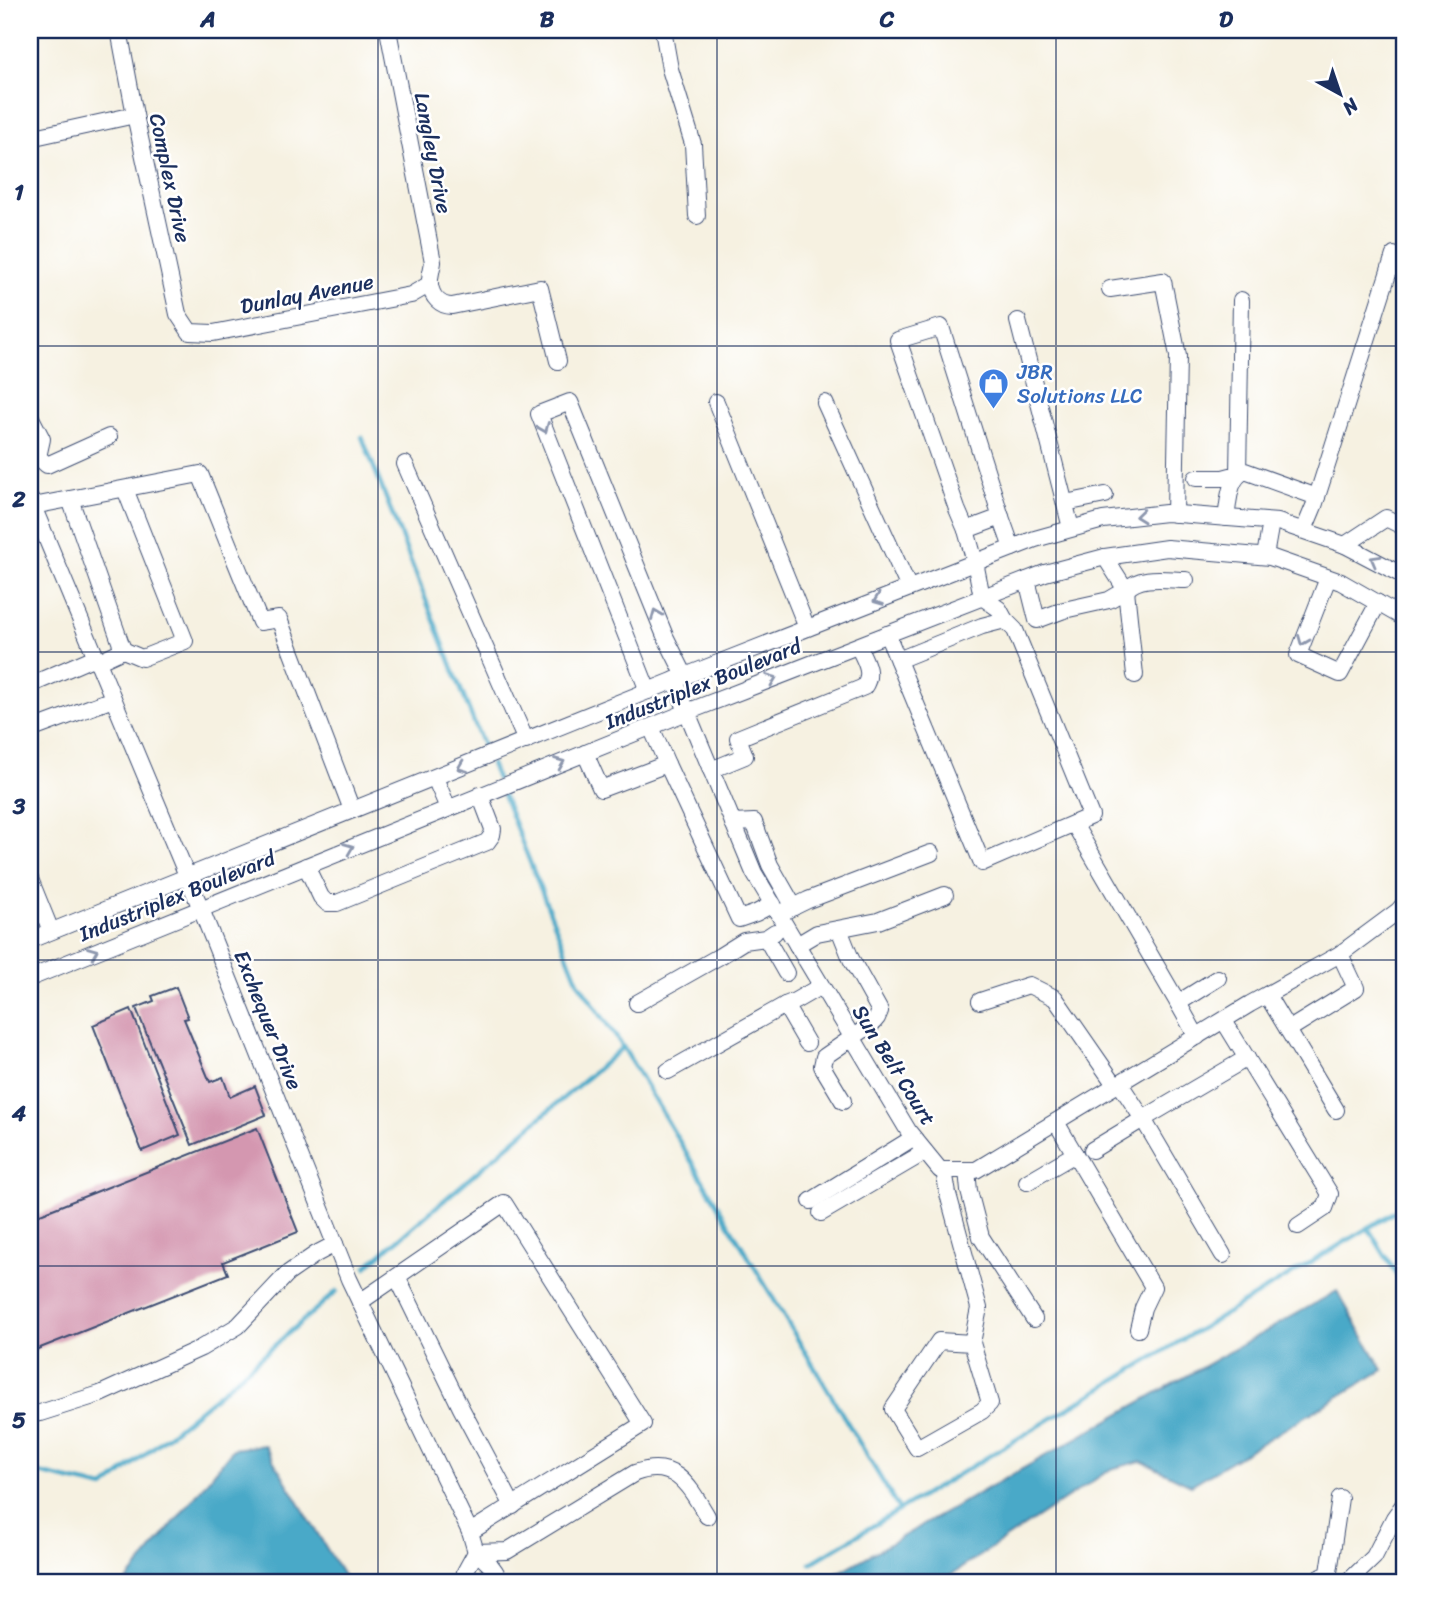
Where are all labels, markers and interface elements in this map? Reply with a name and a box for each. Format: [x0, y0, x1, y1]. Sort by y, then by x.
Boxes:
text: A [199, 0, 216, 40]
text: B [540, 0, 555, 40]
text: C [879, 0, 895, 40]
text: D [1219, 0, 1234, 40]
north arrow [1304, 60, 1374, 130]
street label: Langley Drive [403, 89, 463, 217]
text: N [1334, 89, 1367, 124]
street label: Complex Drive [138, 110, 202, 246]
text: 1 [14, 172, 24, 213]
street label: Dunlay Avenue [237, 262, 377, 326]
place label: JBR Solutions LLC [1016, 353, 1143, 415]
shop icon: JBR Solutions LLC [977, 367, 1011, 411]
one-way arrow [536, 421, 550, 433]
text: 2 [11, 479, 26, 520]
one-way arrow [1134, 508, 1146, 523]
one-way arrow [1370, 555, 1382, 568]
one-way arrow [872, 592, 884, 606]
one-way arrow [651, 609, 665, 621]
street label: Industriplex Boulevard [598, 627, 809, 741]
one-way arrow [1297, 634, 1311, 646]
one-way arrow [765, 674, 777, 688]
one-way arrow [553, 757, 565, 771]
one-way arrow [456, 758, 468, 772]
text: 3 [12, 786, 26, 827]
street label: Industriplex Boulevard [72, 839, 283, 953]
one-way arrow [343, 843, 355, 857]
street label: Exchequer Drive [223, 944, 313, 1096]
one-way arrow [86, 947, 98, 961]
street label: Sun Belt Court [841, 997, 947, 1133]
text: 4 [11, 1093, 27, 1134]
text: 5 [12, 1400, 26, 1441]

